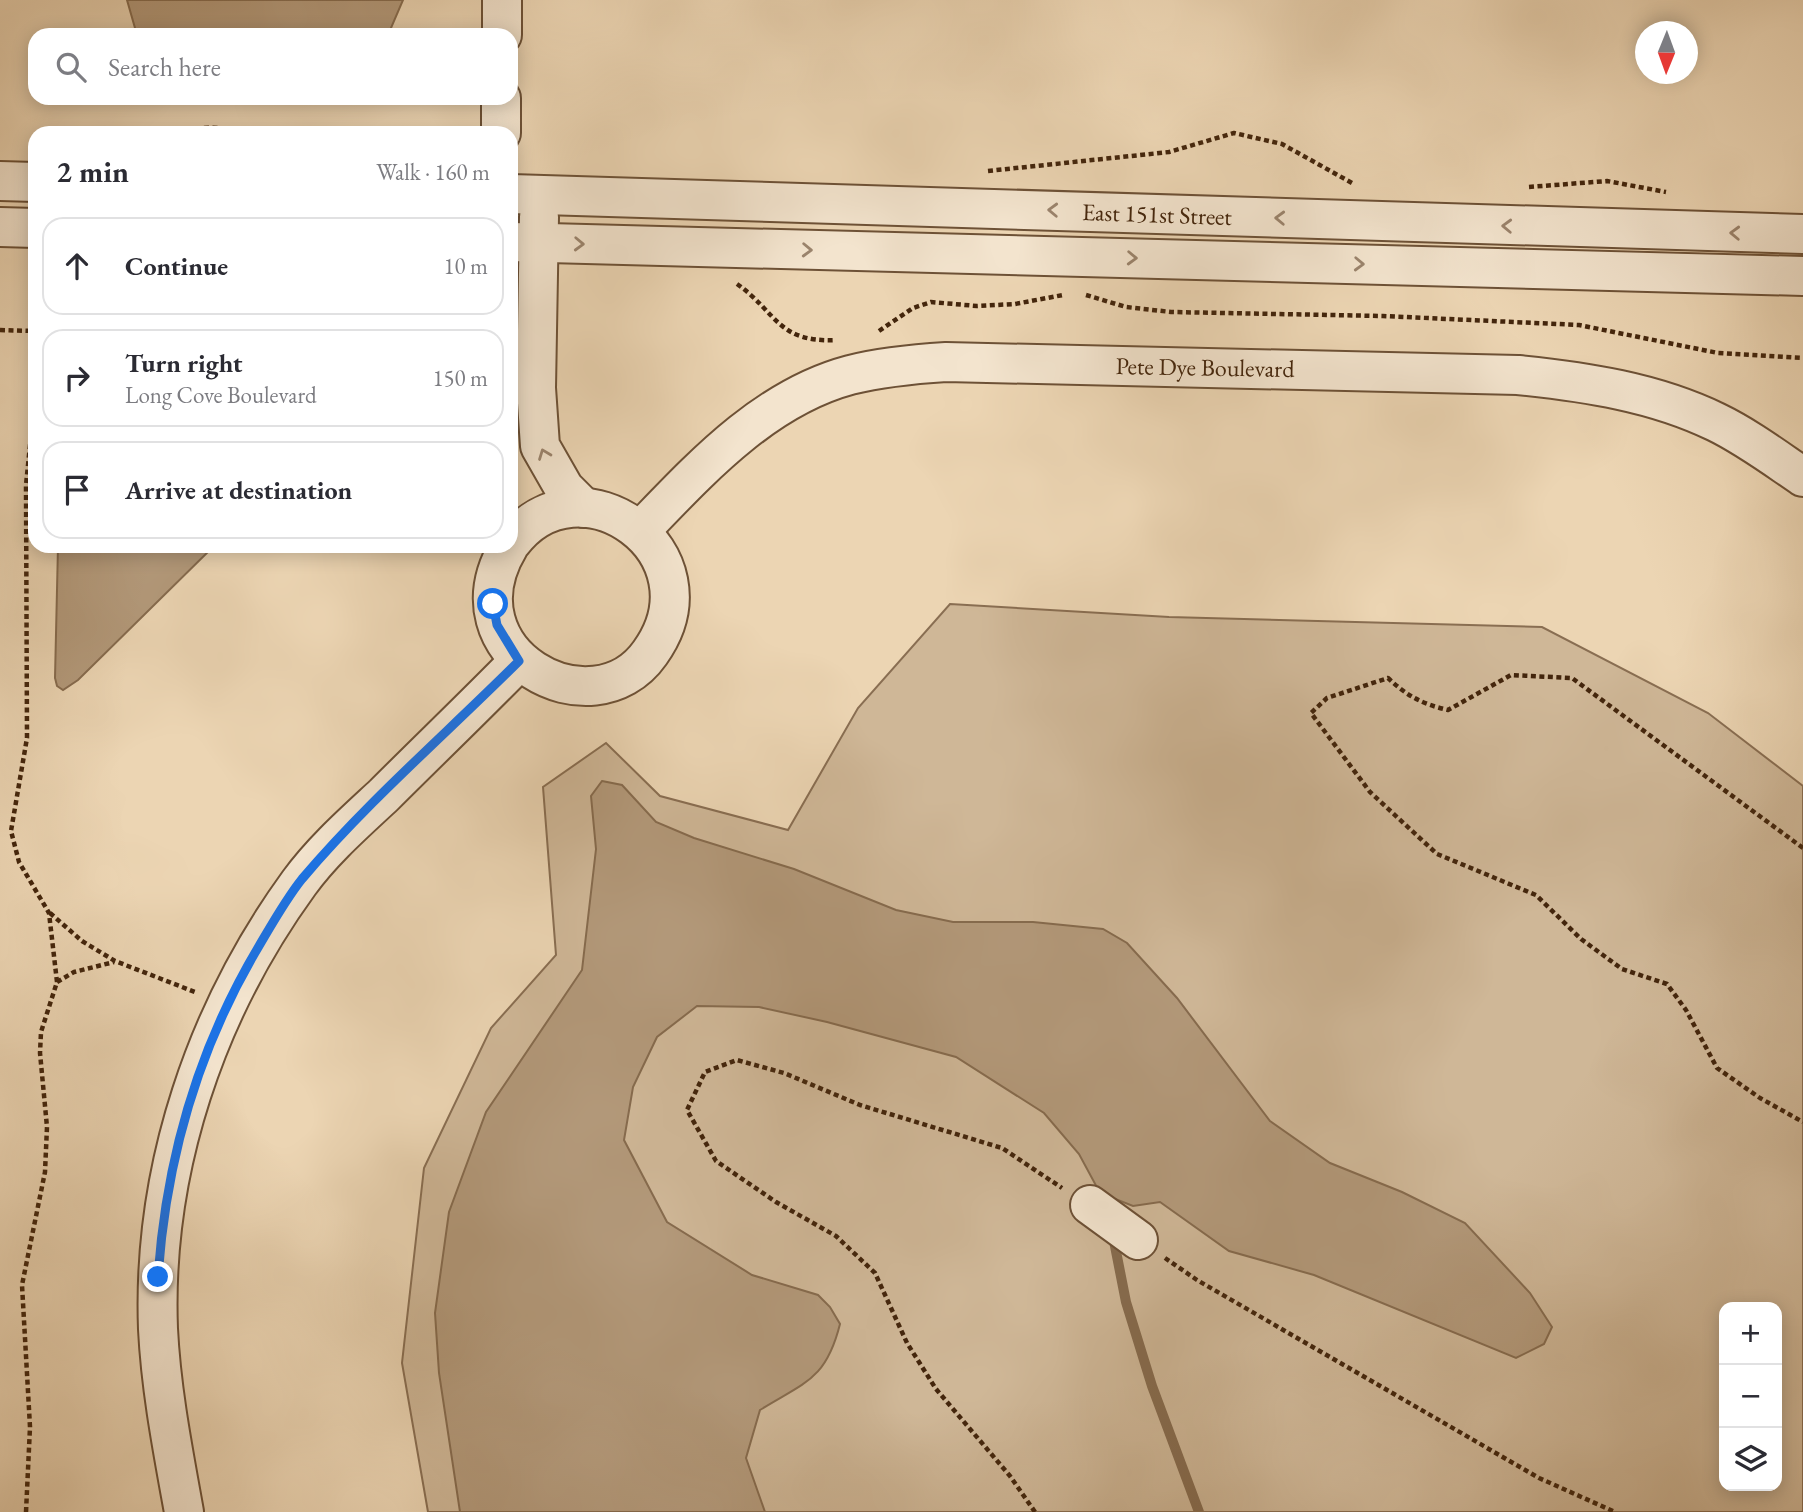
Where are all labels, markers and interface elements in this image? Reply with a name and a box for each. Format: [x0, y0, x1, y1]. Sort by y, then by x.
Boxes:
north arrow [1635, 21, 1698, 84]
search box [28, 28, 518, 105]
icon: search [52, 48, 90, 86]
text: Search here [108, 50, 221, 84]
text: 2 min [56, 152, 129, 191]
text: Walk · 160 m [376, 157, 490, 187]
street label: East 151st Street [1082, 196, 1233, 232]
one-way arrow [1047, 202, 1058, 217]
one-way arrow [1274, 211, 1285, 226]
one-way arrow [1502, 219, 1513, 234]
one-way arrow [1729, 225, 1740, 240]
one-way arrow [574, 236, 585, 251]
one-way arrow [801, 242, 812, 257]
icon: ahead [58, 247, 96, 285]
text: Continue [125, 249, 228, 283]
one-way arrow [1127, 250, 1138, 266]
text: 10 m [443, 251, 488, 281]
one-way arrow [1355, 256, 1365, 272]
text: Turn right [125, 346, 243, 380]
street label: Pete Dye Boulevard [1115, 350, 1296, 384]
icon: right [58, 359, 96, 397]
text: 150 m [432, 363, 488, 393]
text: Long Cove Boulevard [125, 380, 317, 410]
one-way arrow [538, 448, 552, 460]
icon: arrive [58, 471, 96, 509]
text: Arrive at destination [125, 473, 352, 507]
route start [477, 588, 508, 619]
route end [142, 1261, 173, 1292]
map controls [1719, 1302, 1782, 1491]
button: + [1719, 1302, 1782, 1365]
button: − [1719, 1365, 1782, 1428]
button: layers [1719, 1428, 1782, 1491]

